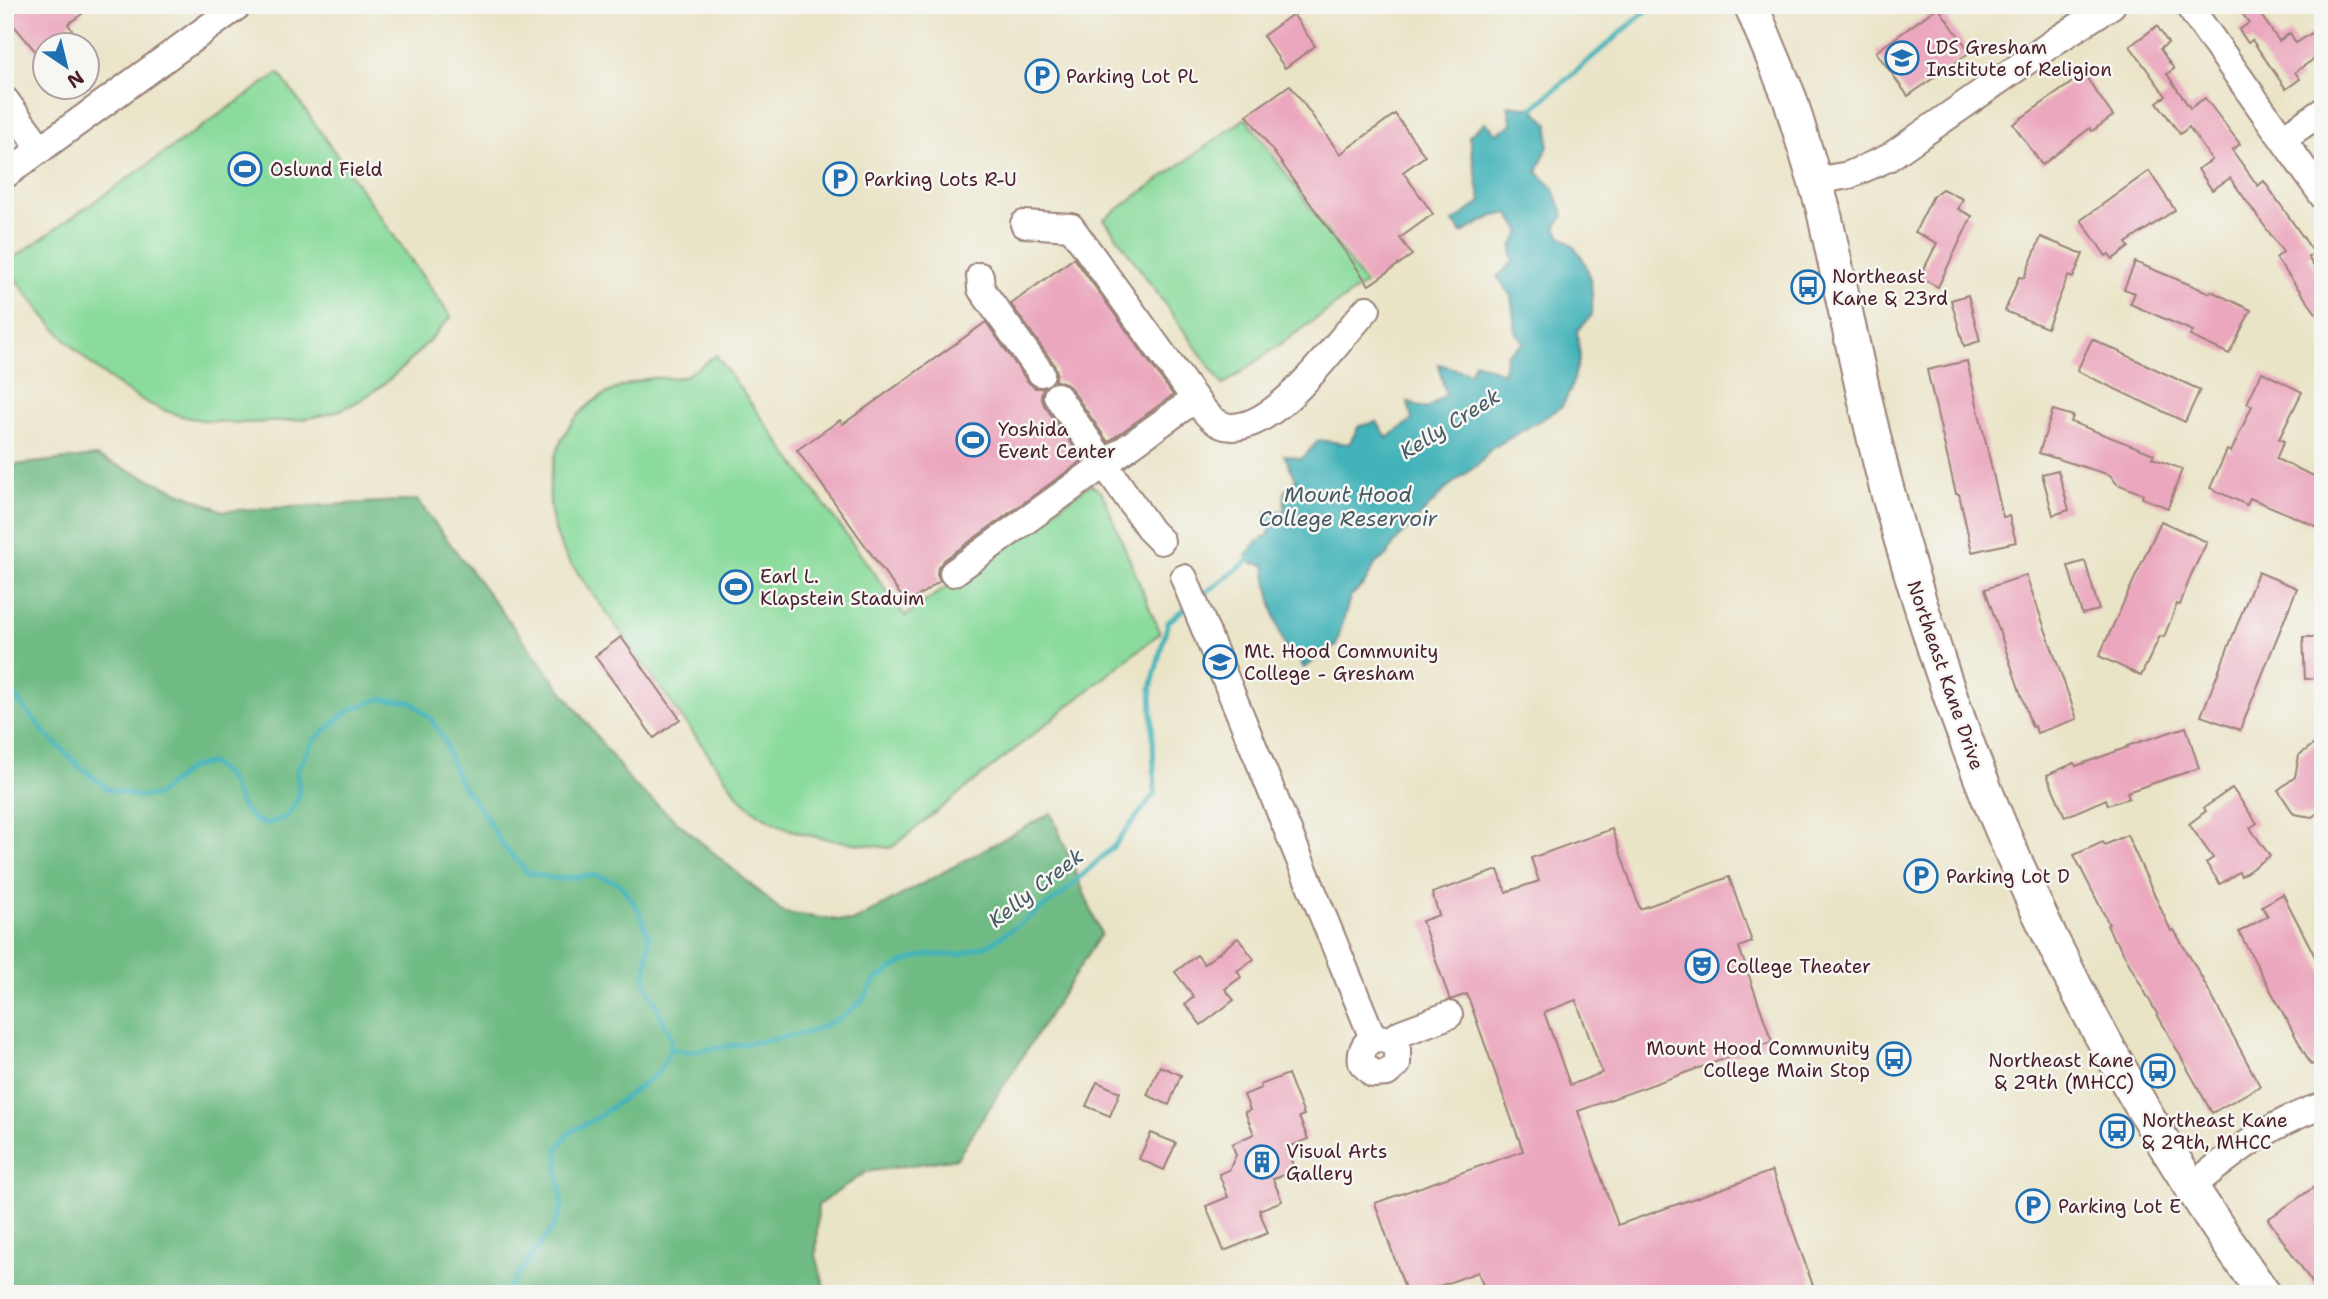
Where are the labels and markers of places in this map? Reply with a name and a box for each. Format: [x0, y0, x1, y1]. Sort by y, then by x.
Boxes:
place label: LDS Gresham Institute of Religion [1926, 35, 2112, 82]
school or university icon: LDS Gresham Institute of Religion [1883, 39, 1921, 77]
parking icon: Parking Lot PL [1023, 57, 1061, 95]
place label: Parking Lot PL [1066, 64, 1199, 89]
sports icon: Oslund Field [226, 150, 264, 188]
place label: Oslund Field [270, 157, 383, 182]
parking icon: Parking Lots R-U [821, 160, 859, 198]
place label: Parking Lots R-U [864, 167, 1017, 192]
place label: Northeast Kane & 23rd [1832, 264, 1948, 311]
bus stop icon: Northeast Kane & 23rd [1789, 268, 1827, 306]
place label: Yoshida Event Center [998, 417, 1116, 464]
sports icon: Yoshida Event Center [954, 421, 992, 459]
place label: Earl L. Klapstein Staduim [760, 564, 924, 611]
sports icon: Earl L. Klapstein Staduim [717, 568, 755, 606]
place label: Mt. Hood Community College - Gresham [1244, 639, 1438, 686]
school or university icon: Mt. Hood Community College - Gresham [1201, 643, 1239, 681]
parking icon: Parking Lot D [1902, 857, 1940, 895]
place label: Parking Lot D [1946, 864, 2070, 889]
theatre icon: College Theater [1683, 947, 1721, 985]
place label: College Theater [1726, 954, 1871, 979]
place label: Mount Hood Community College Main Stop [1646, 1036, 1870, 1083]
bus stop icon: Mount Hood Community College Main Stop [1875, 1040, 1913, 1078]
place label: Northeast Kane & 29th (MHCC) [1988, 1048, 2134, 1095]
bus stop icon: Northeast Kane & 29th (MHCC) [2139, 1052, 2177, 1090]
place label: Northeast Kane & 29th, MHCC [2142, 1108, 2288, 1155]
bus stop icon: Northeast Kane & 29th, MHCC [2098, 1112, 2136, 1150]
place label: Visual Arts Gallery [1286, 1139, 1387, 1186]
building icon: Visual Arts Gallery [1243, 1143, 1281, 1181]
parking icon: Parking Lot E [2014, 1187, 2052, 1225]
place label: Parking Lot E [2058, 1194, 2181, 1219]

